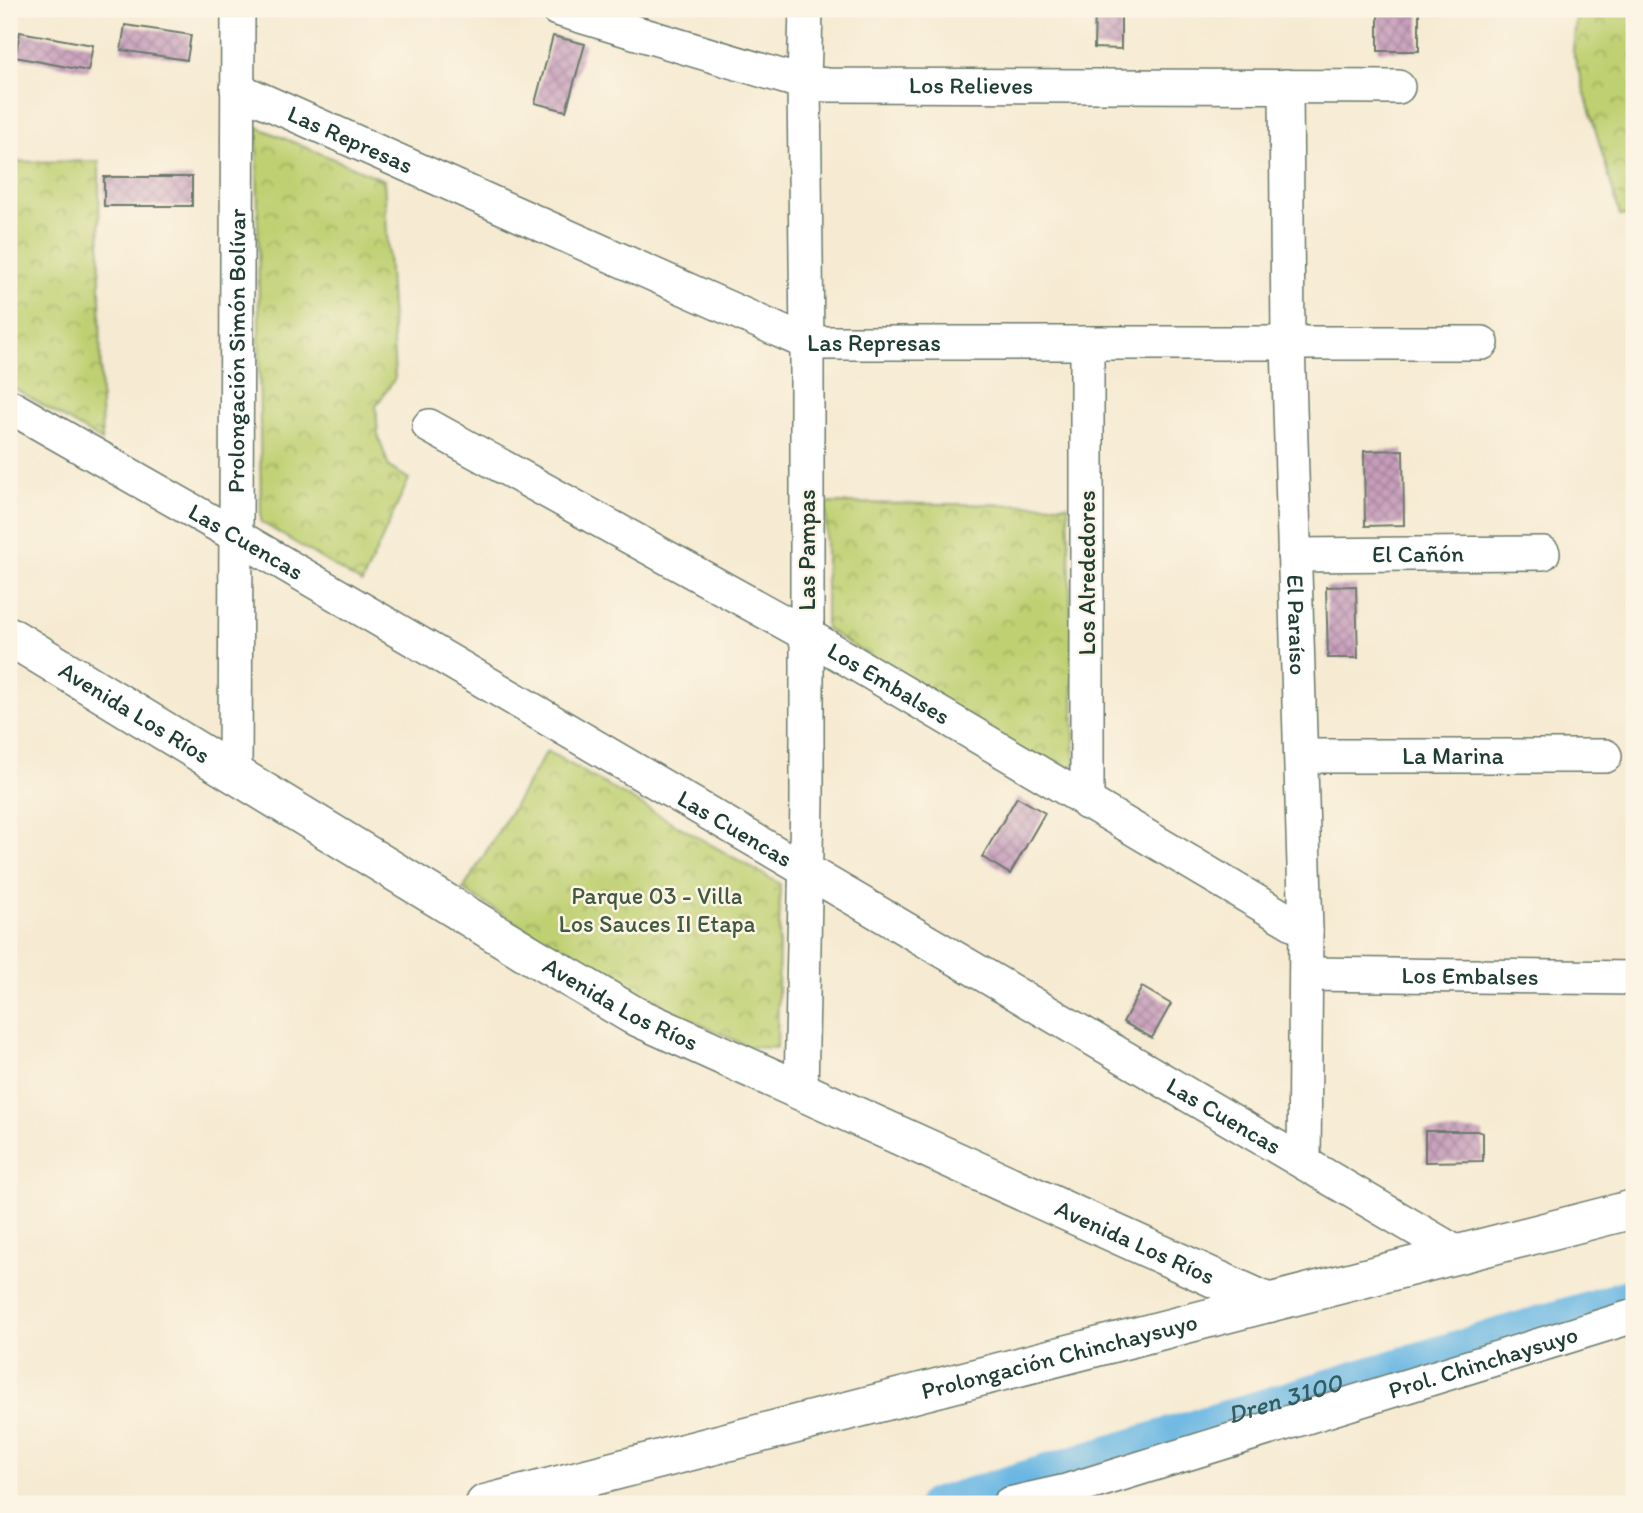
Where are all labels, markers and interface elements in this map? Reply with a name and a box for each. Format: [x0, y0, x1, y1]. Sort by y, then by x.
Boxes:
street label: Los Relieves [909, 70, 1033, 100]
street label: Las Represas [283, 99, 418, 180]
street label: Prolongación Simón Bolívar [221, 209, 251, 493]
street label: Las Represas [807, 328, 941, 357]
street label: Las Pampas [792, 489, 821, 611]
street label: Los Alrededores [1072, 490, 1101, 656]
street label: Las Cuencas [184, 497, 309, 586]
street label: El Cañón [1372, 539, 1464, 568]
street label: El Paraíso [1281, 574, 1313, 676]
street label: Los Embalses [823, 636, 955, 731]
street label: Avenida Los Ríos [54, 655, 216, 769]
street label: La Marina [1402, 741, 1505, 770]
street label: Las Cuencas [673, 783, 798, 873]
park label: Parque 03 - Villa Los Sauces II Etapa [559, 881, 756, 938]
street label: Avenida Los Ríos [538, 950, 703, 1057]
street label: Los Embalses [1401, 960, 1539, 991]
street label: Las Cuencas [1161, 1070, 1287, 1160]
street label: Avenida Los Ríos [1051, 1193, 1219, 1290]
street label: Prolongación Chinchaysuyo [918, 1307, 1200, 1405]
street label: Prol. Chinchaysuyo [1385, 1319, 1581, 1405]
water label: Dren 3100 [1223, 1365, 1347, 1431]

